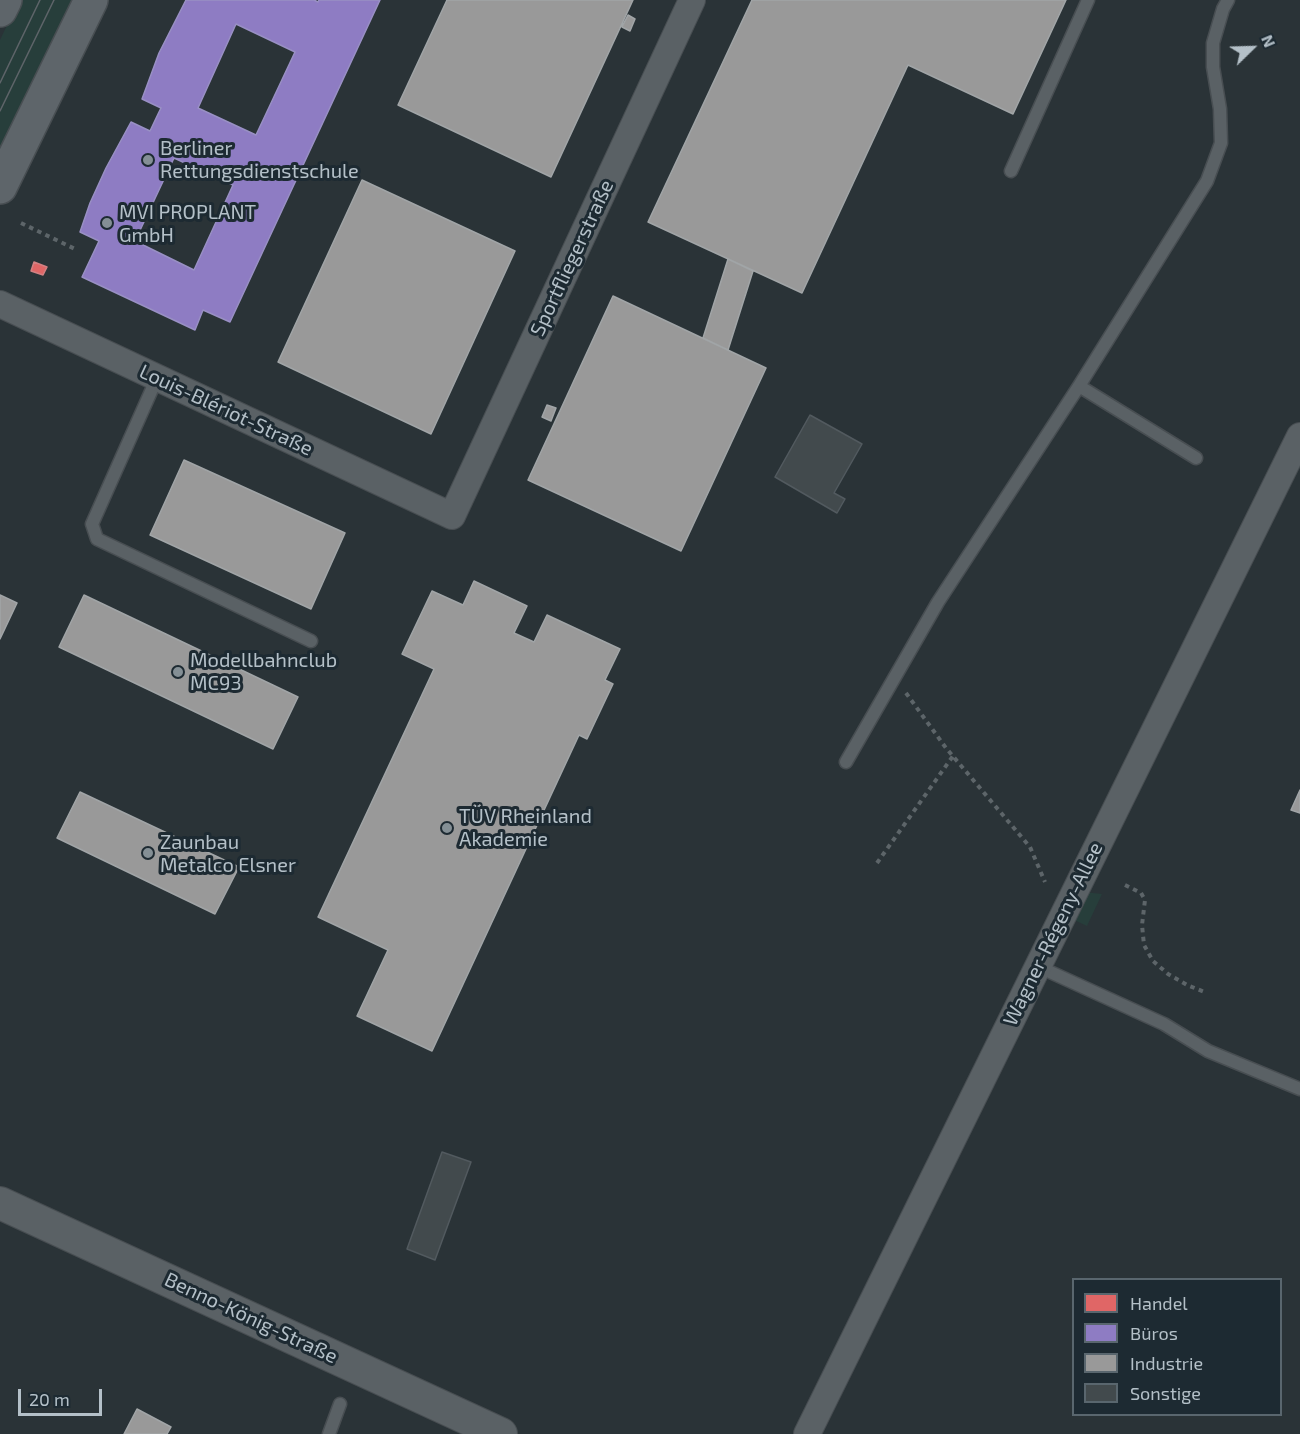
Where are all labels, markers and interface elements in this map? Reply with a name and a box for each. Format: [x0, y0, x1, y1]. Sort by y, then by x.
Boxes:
north arrow [1222, 18, 1282, 78]
text: N [1258, 32, 1280, 50]
place label: Berliner Rettungsdienstschule [160, 136, 359, 183]
marker: Berliner Rettungsdienstschule [141, 153, 155, 167]
street label: Sportfliegerstraße [525, 176, 619, 340]
place label: MVI PROPLANT GmbH [119, 200, 256, 247]
marker: MVI PROPLANT GmbH [100, 216, 114, 230]
street label: Louis-Blériot-Straße [135, 359, 317, 461]
place label: Modellbahnclub MC93 [190, 648, 337, 695]
marker: Modellbahnclub MC93 [171, 665, 185, 679]
place label: TÜV Rheinland Akademie [459, 804, 592, 851]
marker: TÜV Rheinland Akademie [440, 821, 454, 835]
place label: Zaunbau Metalco Elsner [160, 830, 296, 877]
street label: Wagner-Régeny-Allee [998, 838, 1108, 1030]
marker: Zaunbau Metalco Elsner [141, 846, 155, 860]
street label: Benno-König-Straße [161, 1267, 341, 1369]
legend [1072, 1278, 1282, 1416]
text: Handel [1130, 1292, 1188, 1314]
text: Büros [1130, 1322, 1178, 1344]
text: Industrie [1130, 1352, 1203, 1374]
scale bar [21, 1377, 105, 1415]
text: Sonstige [1130, 1382, 1201, 1404]
text: 20 m [29, 1388, 70, 1410]

